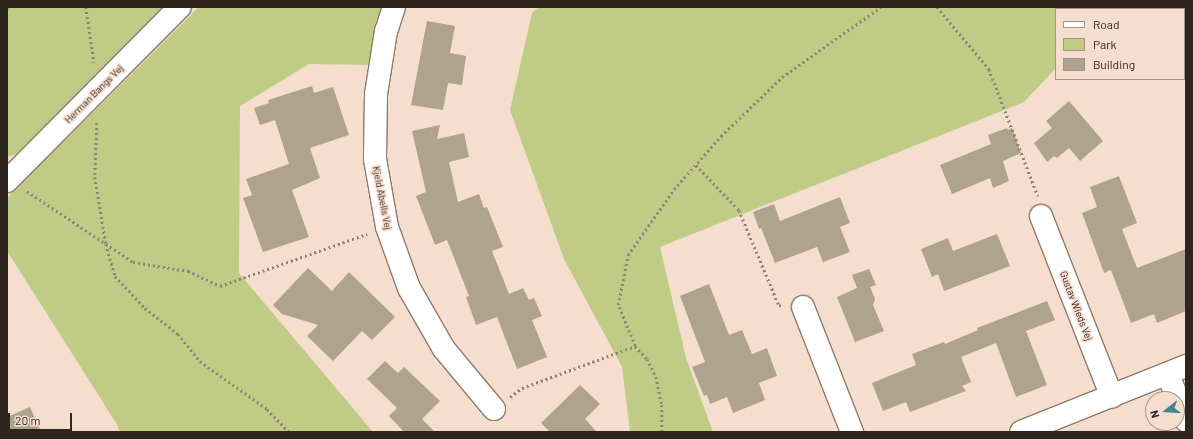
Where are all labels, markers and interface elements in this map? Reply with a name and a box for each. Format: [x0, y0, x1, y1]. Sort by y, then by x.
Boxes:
legend [1055, 8, 1185, 80]
text: Road [1093, 17, 1120, 31]
text: Park [1093, 37, 1117, 51]
text: Building [1093, 57, 1135, 71]
street label: Herman Bangs Vej [62, 62, 126, 126]
street label: Kjeld Abells Vej [370, 165, 394, 231]
street label: Gustav Wieds Vej [1057, 269, 1095, 343]
north arrow [1145, 391, 1185, 431]
scale bar [10, 405, 74, 431]
text: N [1147, 409, 1161, 420]
text: 20 m [15, 413, 41, 427]

